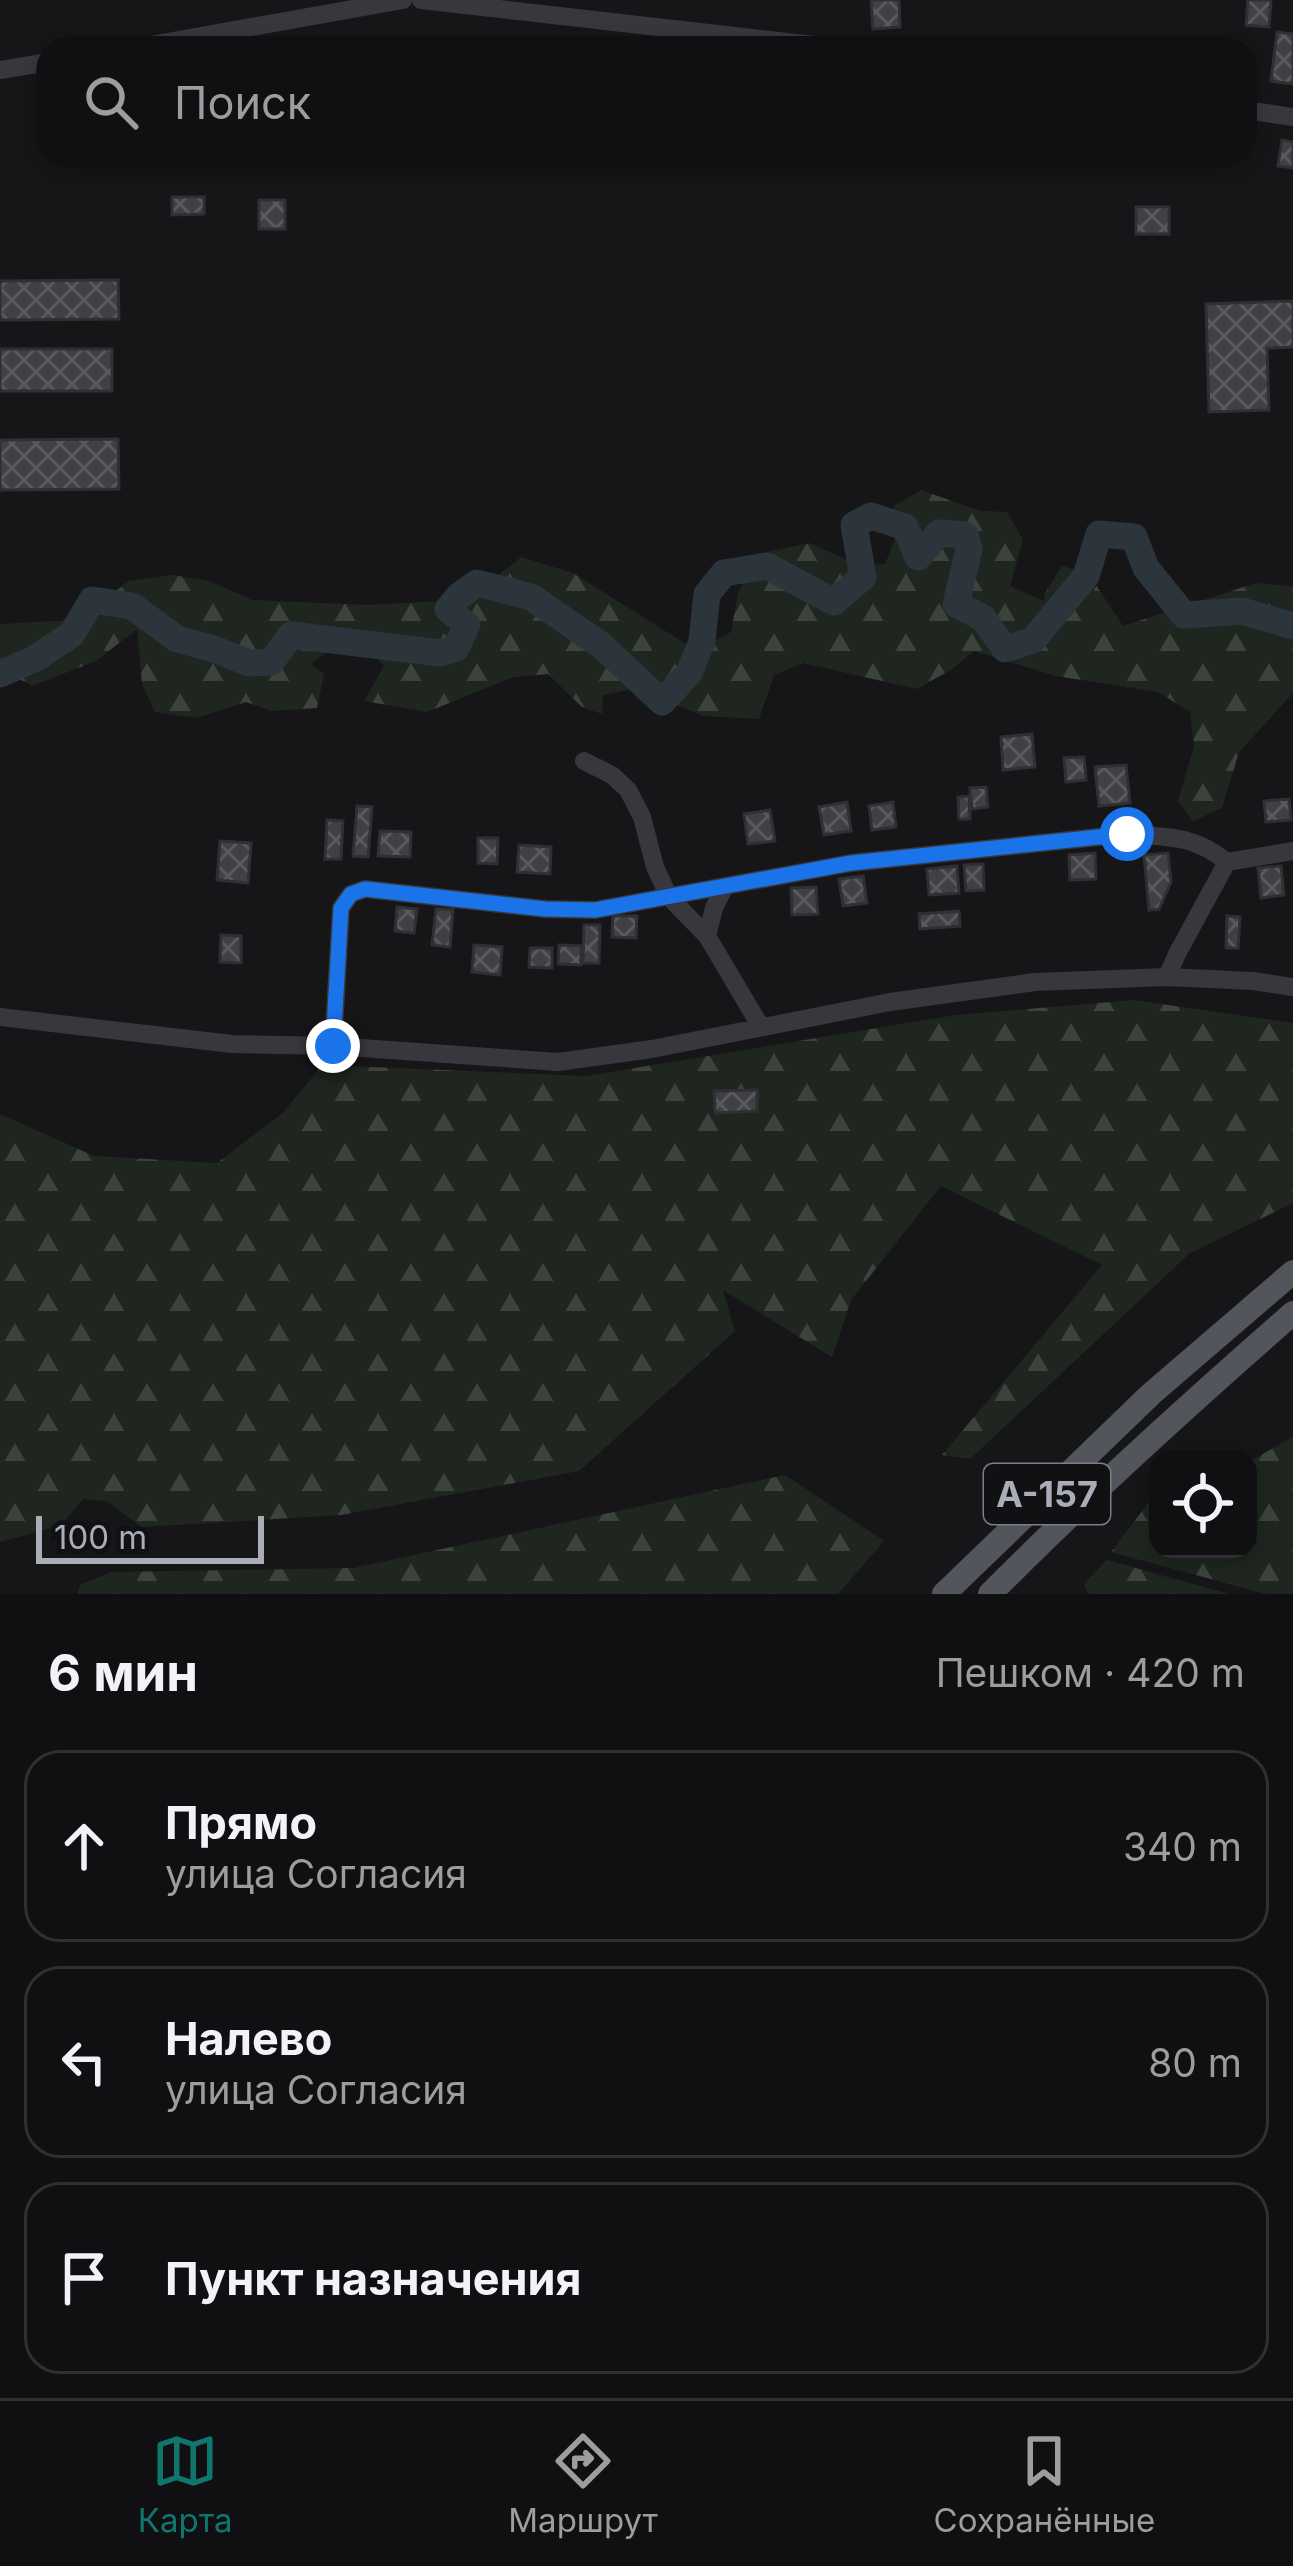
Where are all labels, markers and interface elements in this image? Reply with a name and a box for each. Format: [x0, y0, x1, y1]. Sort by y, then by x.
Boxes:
search box [36, 36, 1257, 168]
icon: search [78, 69, 144, 135]
text: Поиск [174, 75, 311, 130]
route start [1100, 807, 1154, 861]
route end [306, 1019, 360, 1073]
map controls [1149, 1450, 1257, 1558]
button: locate [1149, 1450, 1257, 1558]
road number: А-157 [984, 1464, 1110, 1524]
scale bar [36, 1510, 264, 1563]
text: 100 m [54, 1517, 147, 1557]
text: 6 мин [48, 1642, 198, 1703]
text: Пешком · 420 m [936, 1649, 1245, 1696]
text: Прямо [165, 1795, 317, 1850]
icon: ahead [51, 1813, 117, 1879]
text: 340 m [1123, 1823, 1242, 1870]
text: улица Согласия [165, 1850, 467, 1897]
text: Налево [165, 2011, 332, 2066]
icon: left [51, 2029, 117, 2095]
text: 80 m [1148, 2039, 1242, 2086]
text: улица Согласия [165, 2066, 467, 2113]
icon: arrive [51, 2245, 117, 2311]
text: Пункт назначения [165, 2251, 582, 2306]
tab: Карта [138, 2428, 233, 2540]
tab: Маршрут [508, 2428, 658, 2540]
tab: Сохранённые [934, 2428, 1155, 2540]

